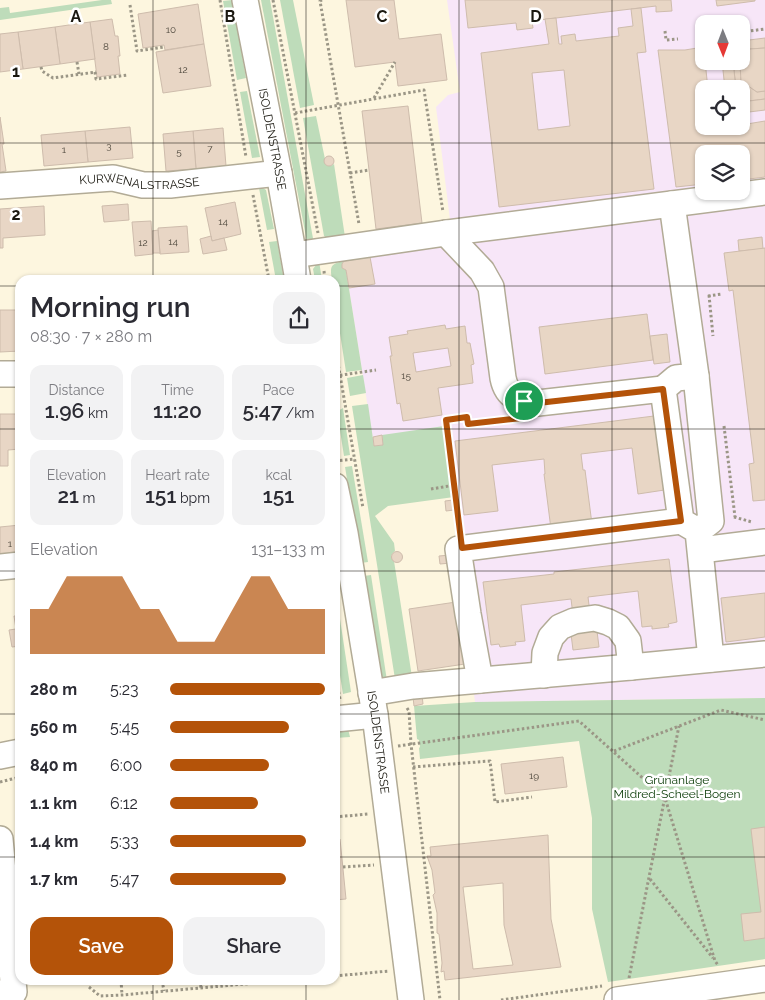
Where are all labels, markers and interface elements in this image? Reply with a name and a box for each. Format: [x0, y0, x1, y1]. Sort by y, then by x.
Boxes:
text: A [71, 7, 82, 26]
text: B [225, 7, 236, 26]
text: C [377, 7, 388, 26]
text: D [530, 7, 542, 26]
north arrow [695, 15, 750, 70]
map controls [695, 15, 750, 200]
house number: 10 [166, 24, 176, 35]
house number: 8 [103, 41, 109, 52]
text: 1 [12, 62, 20, 81]
house number: 12 [178, 64, 188, 75]
button: locate [695, 80, 750, 135]
street label: ISOLDENSTRASSE [256, 87, 289, 192]
house number: 3 [106, 140, 112, 151]
house number: 7 [207, 143, 213, 154]
house number: 1 [62, 144, 67, 155]
button: layers [695, 145, 750, 200]
house number: 5 [176, 146, 182, 157]
street label: KURWENALSTRASSE [79, 171, 200, 192]
text: 2 [11, 205, 21, 224]
house number: 14 [218, 216, 228, 227]
house number: 14 [168, 236, 178, 247]
house number: 12 [138, 237, 148, 248]
text: Morning run [30, 291, 190, 324]
button: share [273, 292, 325, 344]
text: 08:30 · 7 × 280 m [30, 327, 152, 346]
house number: 15 [401, 370, 411, 381]
pin [503, 380, 545, 422]
text: Distance [48, 382, 105, 398]
text: Time [161, 382, 194, 398]
text: Pace [262, 382, 295, 398]
icon: arrive [510, 387, 538, 415]
text: 1.96 [45, 398, 84, 423]
text: 11:20 [153, 398, 202, 423]
text: 5:47 [243, 398, 282, 423]
text: km [84, 405, 108, 421]
text: /km [282, 405, 314, 421]
text: Elevation [47, 467, 106, 483]
text: Heart rate [145, 467, 210, 483]
text: kcal [265, 467, 292, 483]
text: 21 [58, 483, 79, 508]
text: 151 [145, 483, 176, 508]
text: 151 [263, 483, 294, 508]
text: m [79, 490, 95, 506]
text: bpm [176, 490, 210, 506]
house number: 1 [8, 538, 13, 549]
text: Elevation [30, 540, 98, 559]
text: 131–133 m [251, 540, 325, 559]
text: 280 m [30, 680, 77, 699]
text: 5:23 [110, 680, 139, 699]
street label: ISOLDENSTRASSE [364, 690, 392, 795]
text: 560 m [30, 718, 77, 737]
text: 5:45 [110, 718, 139, 737]
text: 840 m [30, 756, 77, 775]
text: 6:00 [110, 756, 142, 775]
house number: 19 [529, 770, 539, 781]
park label: Grünanlage Mildred-Scheel-Bogen [613, 773, 741, 801]
text: 1.1 km [30, 794, 77, 813]
text: 6:12 [110, 794, 138, 813]
text: 1.4 km [30, 832, 78, 851]
text: 5:33 [110, 832, 139, 851]
text: 1.7 km [30, 870, 78, 889]
text: 5:47 [110, 870, 139, 889]
button: Save [30, 917, 173, 975]
button: Share [183, 917, 325, 975]

